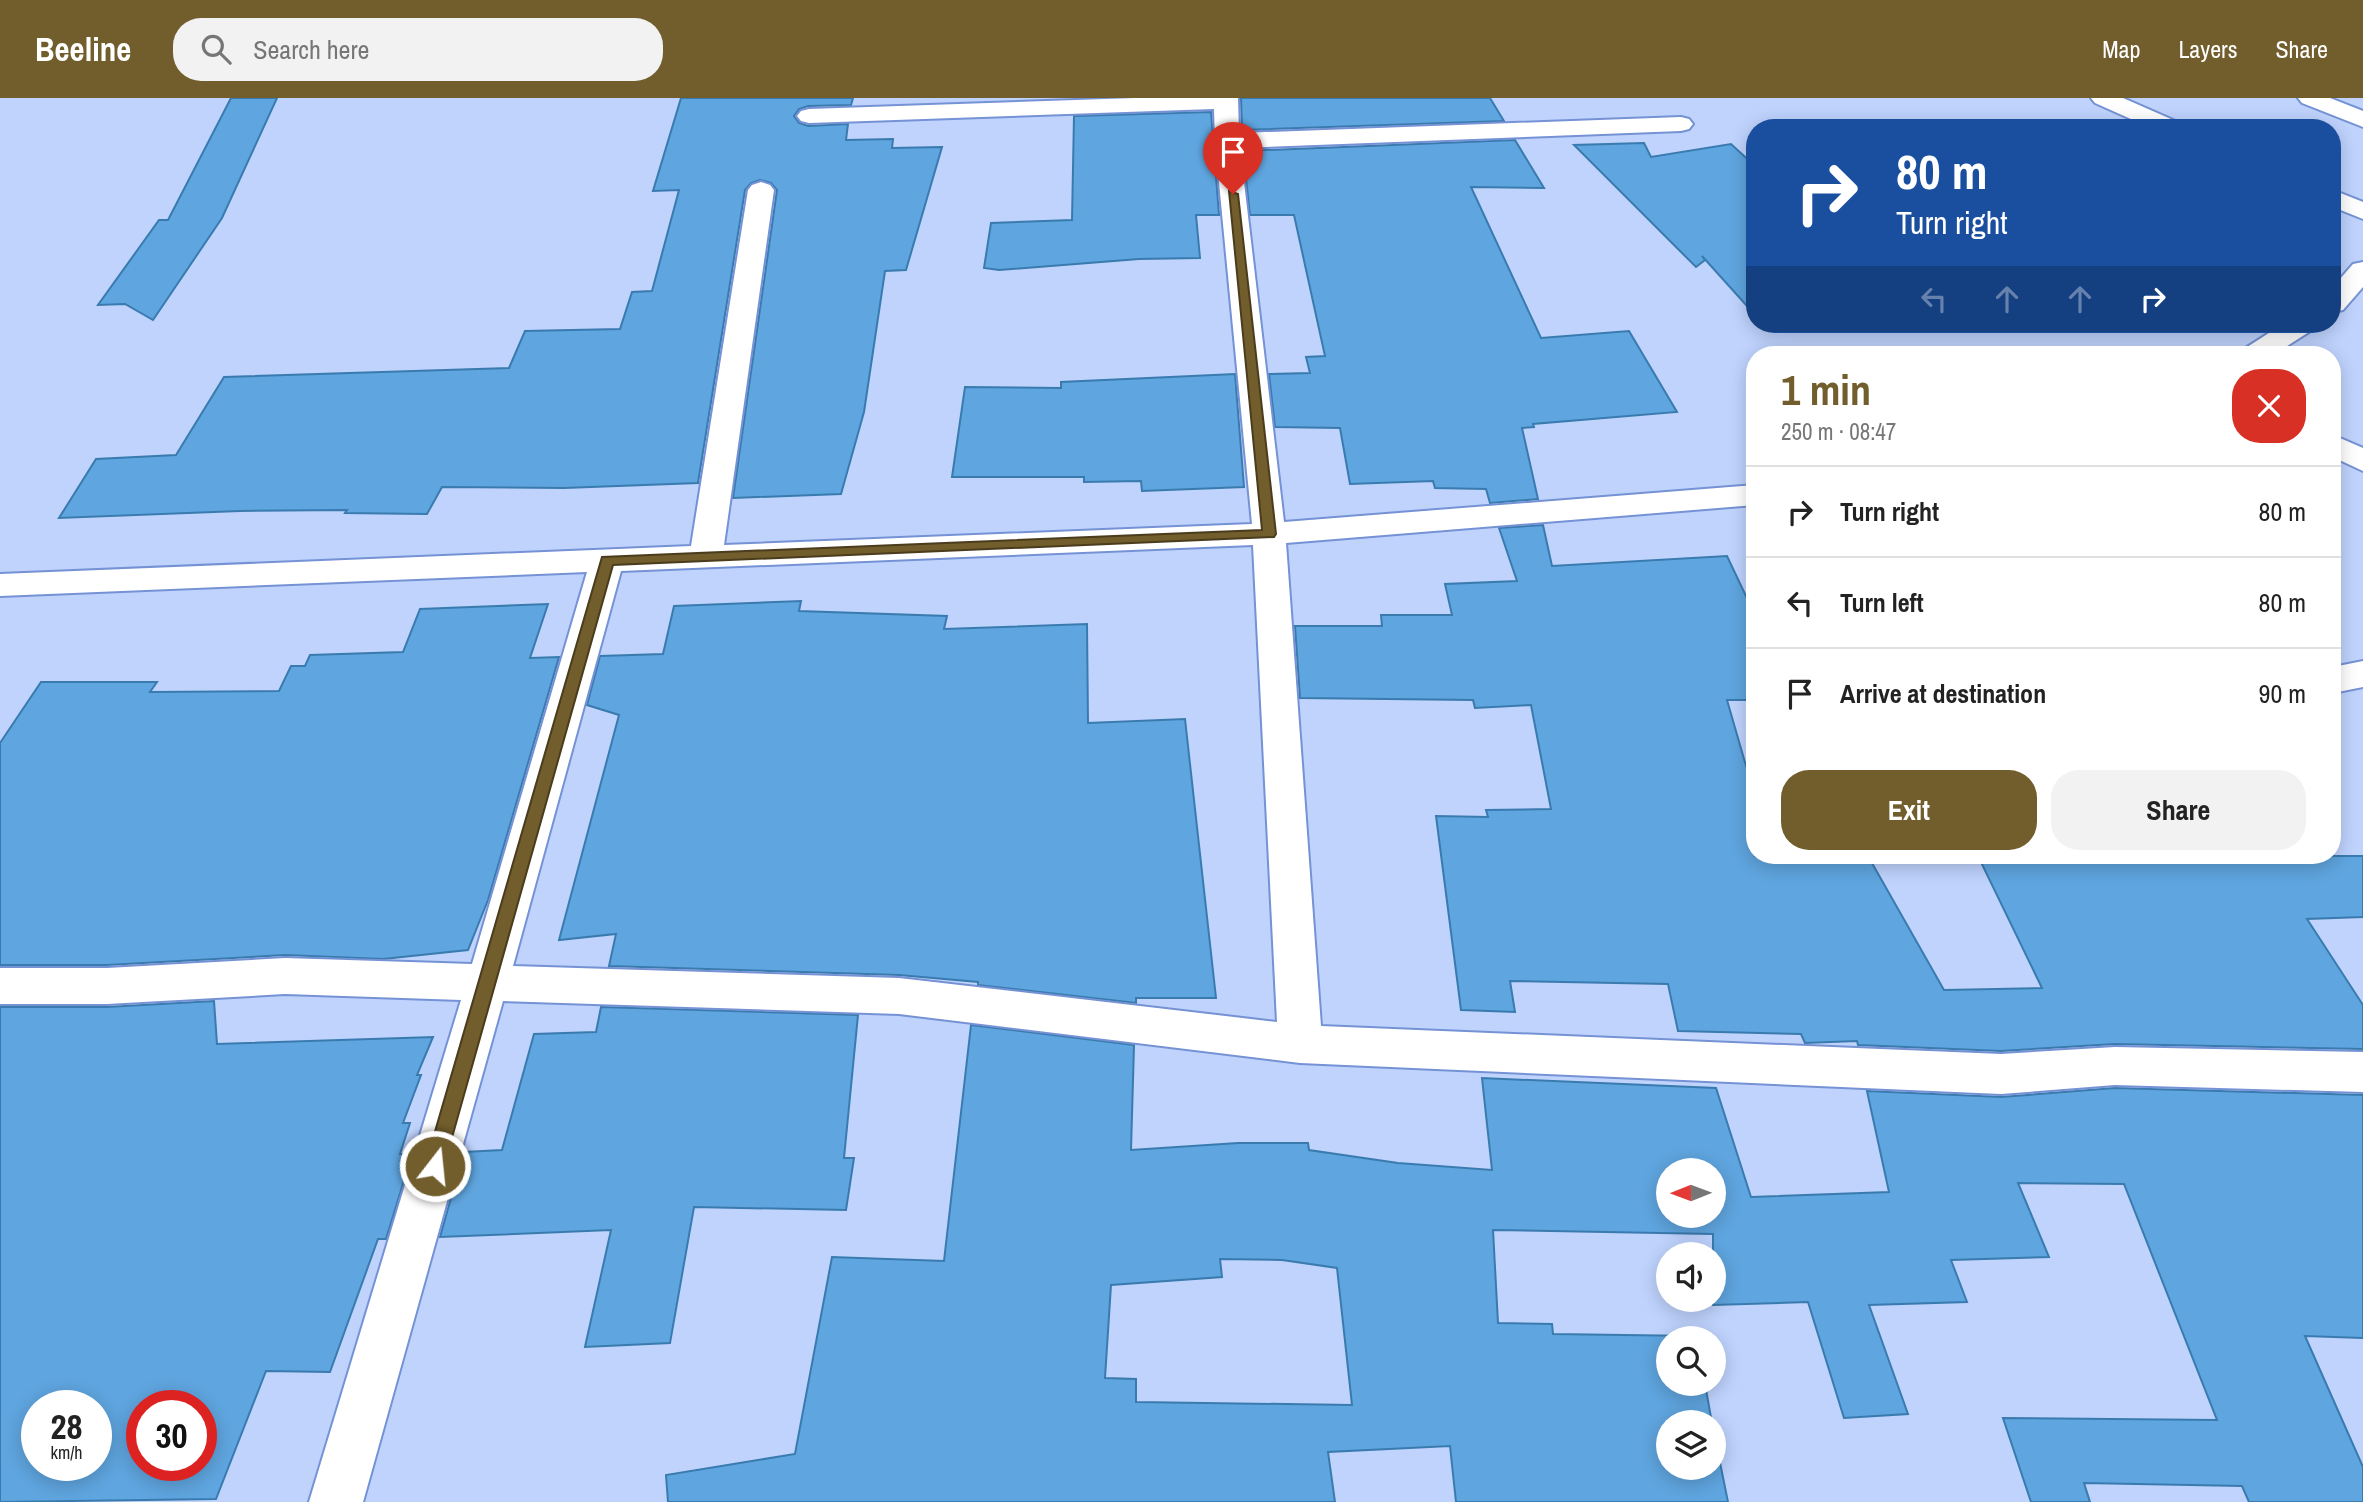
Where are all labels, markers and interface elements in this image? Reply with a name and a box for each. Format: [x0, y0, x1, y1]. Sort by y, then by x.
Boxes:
search box [173, 18, 663, 81]
text: Beeline [35, 27, 131, 71]
icon: search [197, 30, 235, 68]
text: Search here [253, 32, 369, 67]
text: Map [2102, 33, 2140, 65]
text: Layers [2178, 33, 2237, 65]
text: Share [2275, 33, 2328, 65]
pin [1203, 122, 1263, 194]
icon: arrive [1214, 133, 1252, 171]
text: 80 m [1896, 138, 1988, 204]
icon: right [1781, 147, 1872, 238]
text: Turn right [1896, 201, 2008, 244]
icon: left [1915, 280, 1953, 318]
icon: ahead [1988, 280, 2026, 318]
icon: ahead [2061, 280, 2099, 318]
icon: right [2134, 280, 2172, 318]
text: 1 min [1781, 362, 1871, 418]
button: close [2232, 369, 2306, 443]
text: 250 m · 08:47 [1781, 416, 1896, 447]
icon: right [1781, 493, 1819, 531]
text: Turn right [1840, 494, 1939, 529]
text: 80 m [2259, 494, 2306, 529]
icon: left [1781, 584, 1819, 622]
text: Turn left [1840, 585, 1924, 620]
text: 80 m [2259, 585, 2306, 620]
icon: arrive [1781, 675, 1819, 713]
text: Arrive at destination [1840, 676, 2046, 711]
text: 90 m [2259, 676, 2306, 711]
button: Exit [1781, 770, 2037, 850]
button: Share [2051, 770, 2306, 850]
position arrow [398, 1129, 472, 1203]
north arrow [1656, 1158, 1726, 1228]
map controls [1656, 1158, 1726, 1480]
button: sound [1656, 1242, 1726, 1312]
button: search [1656, 1326, 1726, 1396]
speed limit sign: 30 [126, 1390, 217, 1481]
text: 28 [51, 1403, 82, 1450]
button: layers [1656, 1410, 1726, 1480]
text: km/h [51, 1440, 83, 1465]

